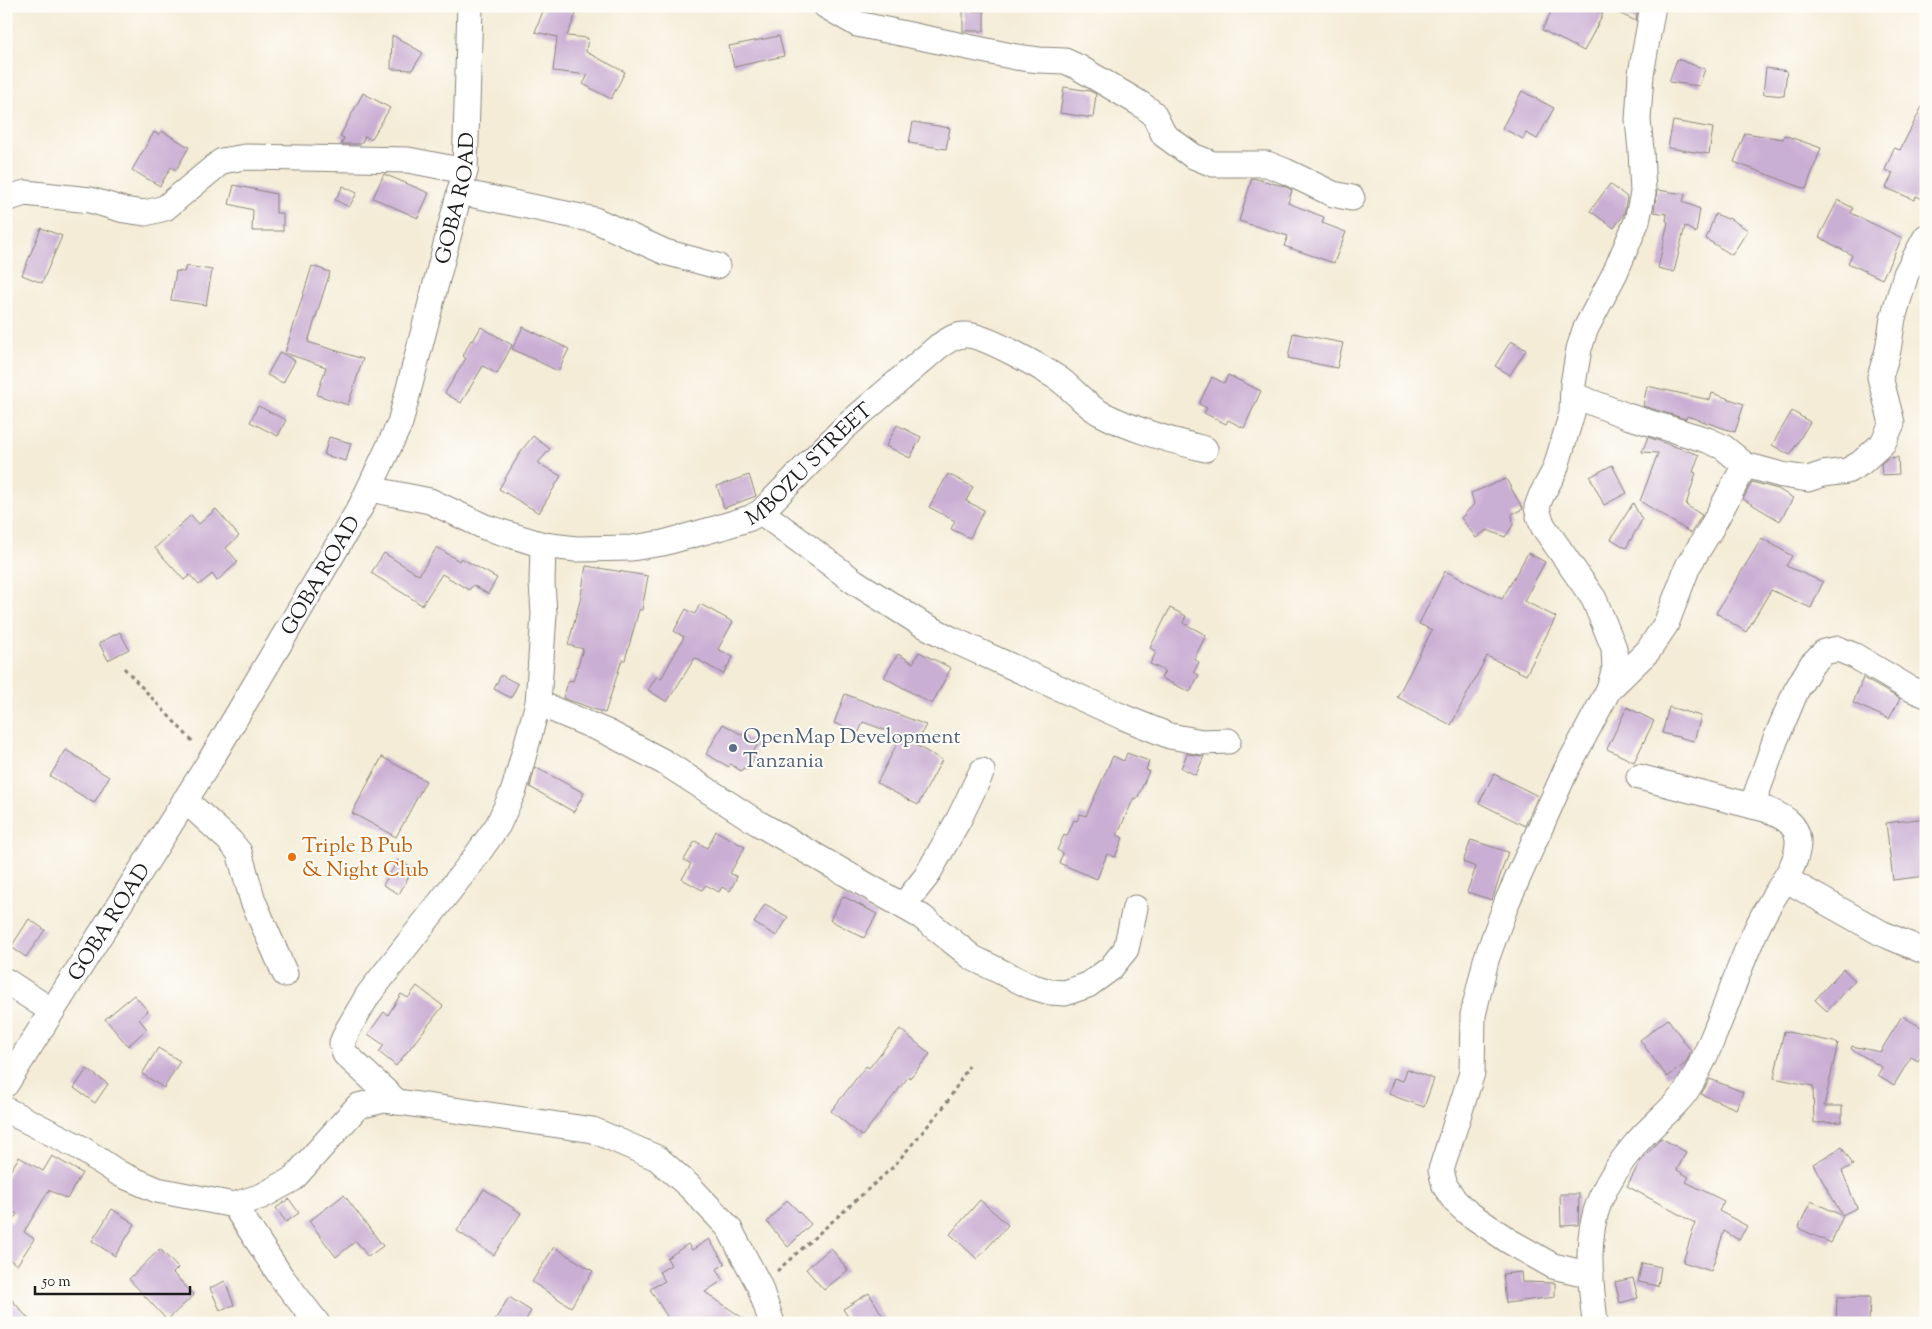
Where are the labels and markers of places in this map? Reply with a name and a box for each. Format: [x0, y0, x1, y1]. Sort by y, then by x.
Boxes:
place label: OpenMap Development Tanzania [743, 723, 961, 777]
marker: OpenMap Development Tanzania [727, 742, 739, 754]
place label: Triple B Pub & Night Club [302, 832, 429, 886]
marker: Triple B Pub & Night Club [286, 851, 298, 863]

